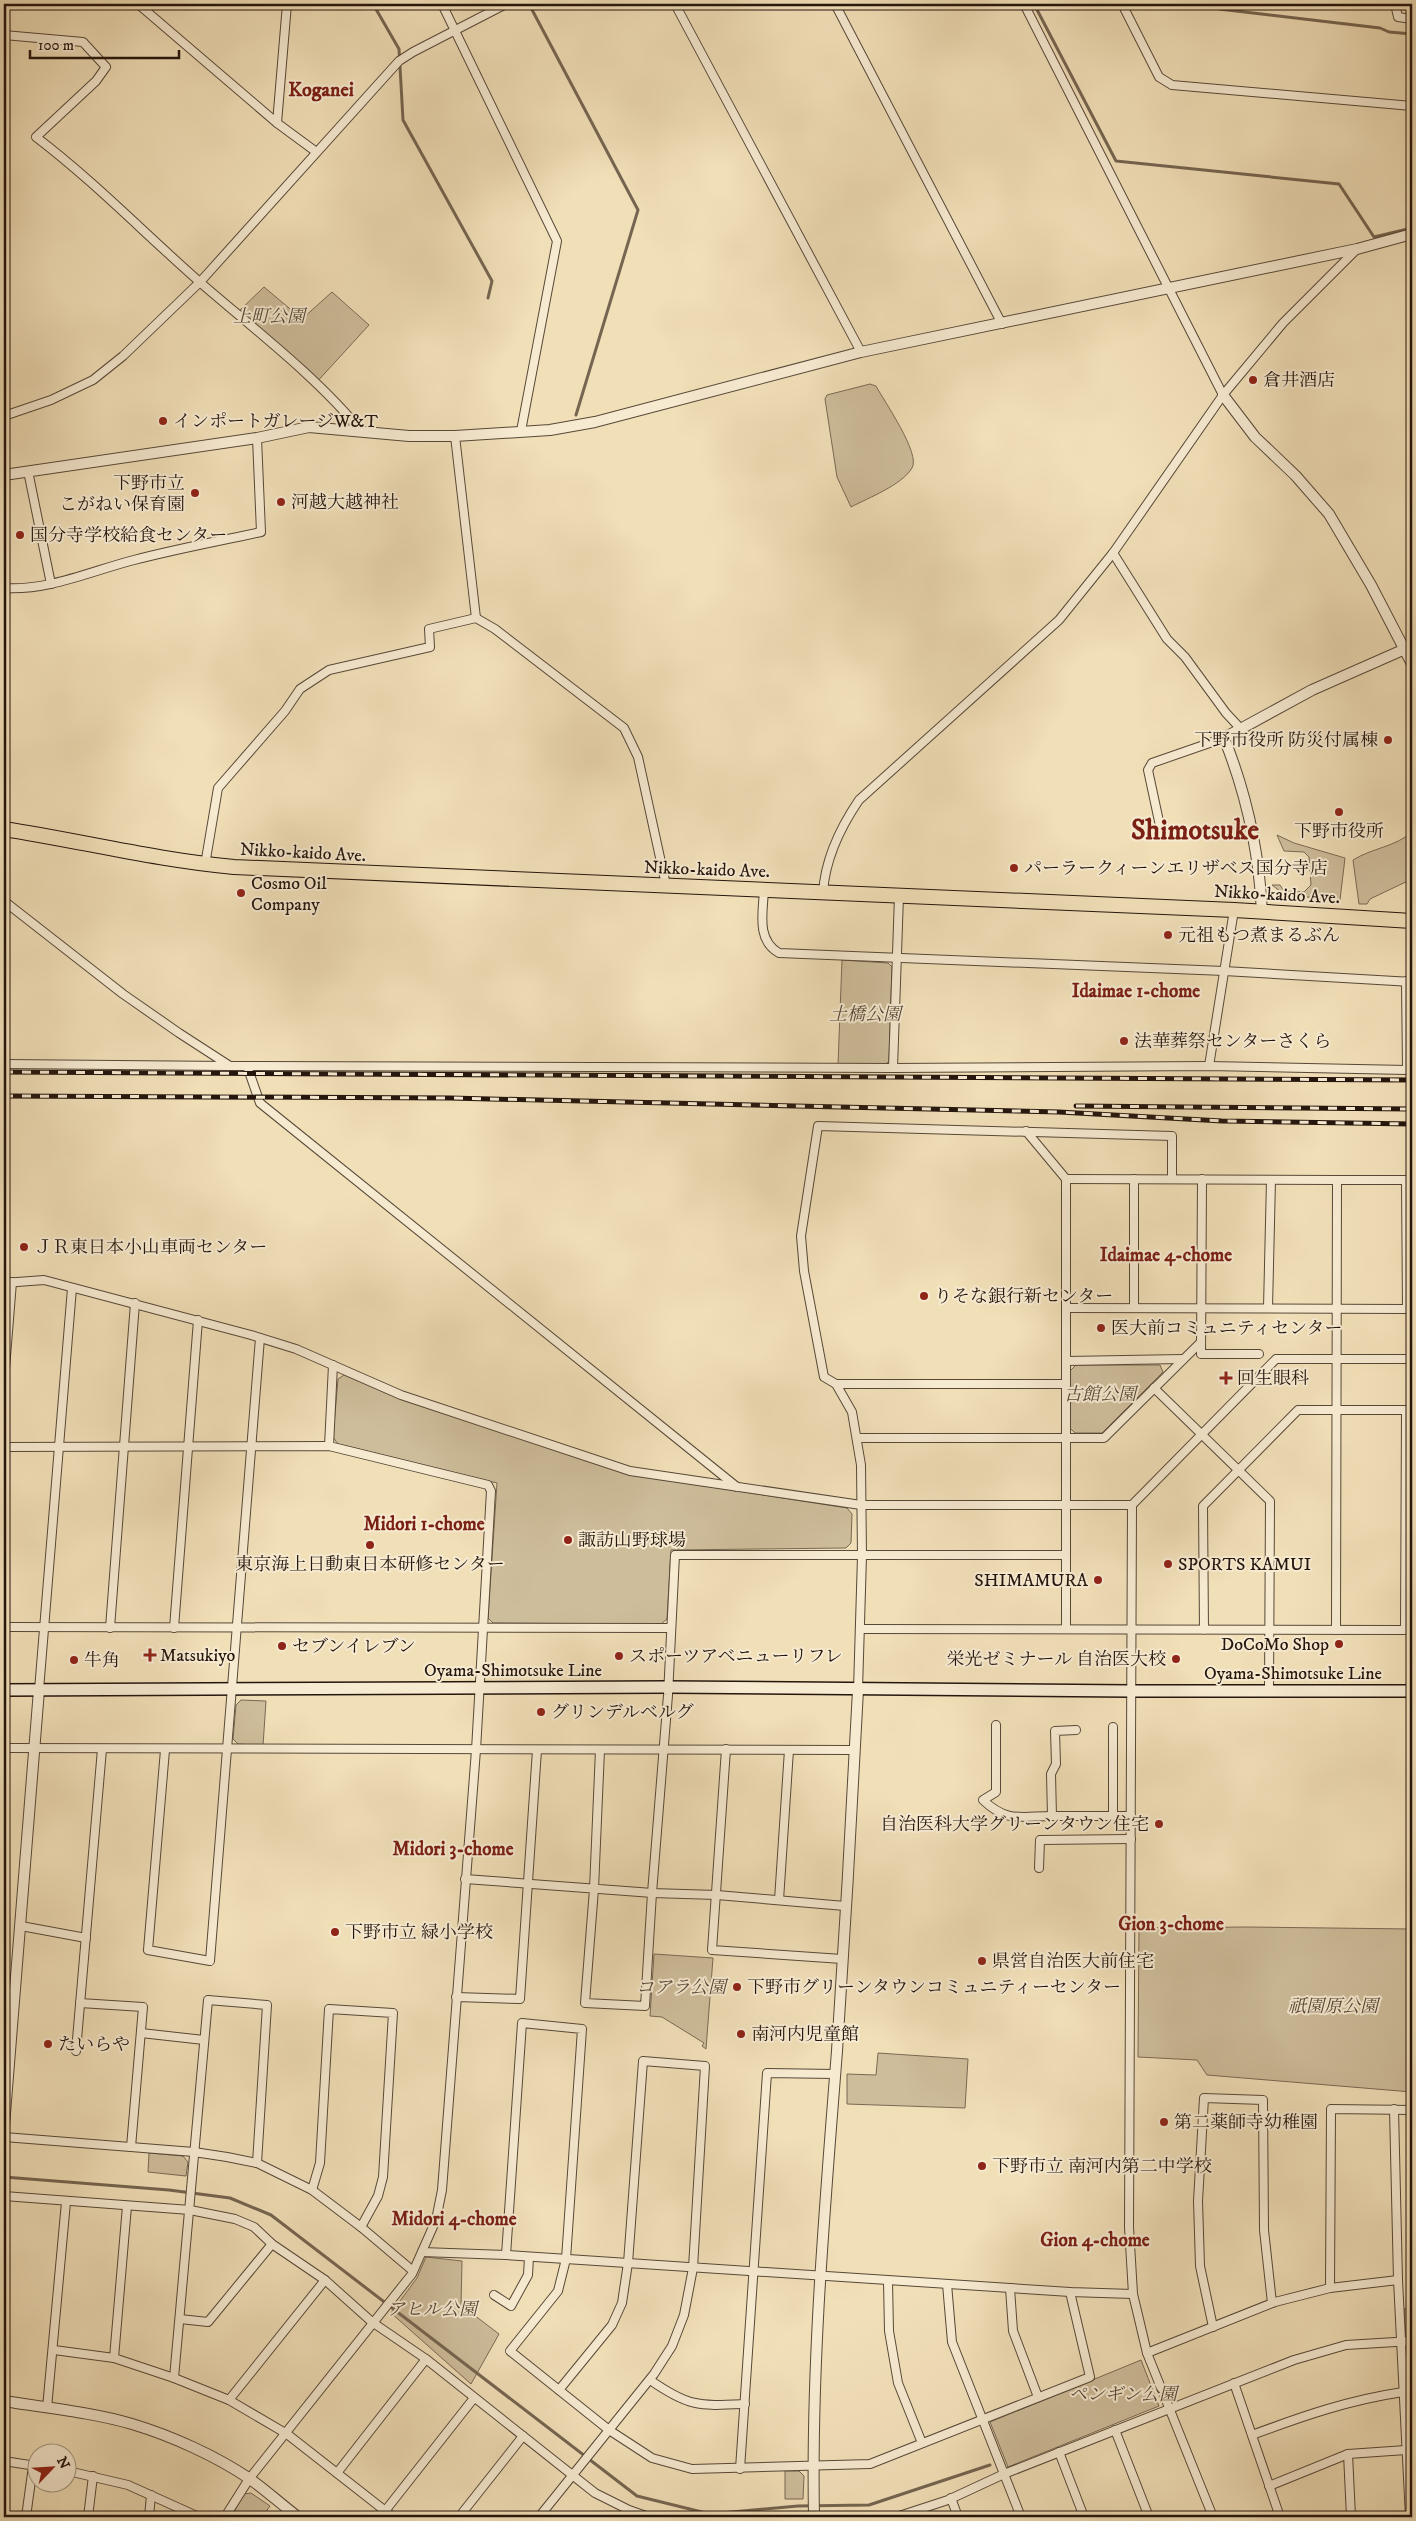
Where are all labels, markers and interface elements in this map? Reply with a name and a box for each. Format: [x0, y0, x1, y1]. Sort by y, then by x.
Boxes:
scale bar [30, 28, 179, 60]
text: 100 m [38, 36, 74, 55]
district label: Koganei [288, 78, 354, 103]
park label: 上町公園 [233, 306, 308, 328]
place label: 倉井酒店 [1263, 370, 1335, 392]
marker: 倉井酒店 [1247, 374, 1259, 386]
place label: インポートガレージW&T [173, 411, 378, 433]
marker: インポートガレージW&T [157, 415, 169, 427]
place label: 下野市立 こがねい保育園 [59, 473, 185, 516]
marker: 下野市立 こがねい保育園 [189, 487, 201, 499]
place label: 河越大越神社 [291, 492, 399, 514]
marker: 河越大越神社 [275, 496, 287, 508]
place label: 国分寺学校給食センター [30, 525, 227, 547]
marker: 国分寺学校給食センター [14, 529, 26, 541]
place label: 下野市役所 防災付属棟 [1194, 730, 1378, 752]
marker: 下野市役所 防災付属棟 [1382, 734, 1394, 746]
marker: 下野市役所 [1333, 806, 1345, 818]
district label: Shimotsuke [1131, 813, 1260, 848]
place label: 下野市役所 [1294, 821, 1384, 843]
street label: Nikko-kaido Ave. [239, 839, 367, 867]
street label: Nikko-kaido Ave. [644, 857, 770, 883]
place label: パーラークィーンエリザベス国分寺店 [1024, 858, 1328, 880]
marker: パーラークィーンエリザベス国分寺店 [1008, 862, 1020, 874]
place label: Cosmo Oil Company [251, 873, 327, 916]
street label: Nikko-kaido Ave. [1213, 881, 1341, 909]
marker: Cosmo Oil Company [235, 887, 247, 899]
place label: 元祖もつ煮まるぶん [1178, 925, 1340, 947]
marker: 元祖もつ煮まるぶん [1162, 929, 1174, 941]
district label: Idaimae 1-chome [1072, 980, 1200, 1003]
park label: 土橋公園 [829, 1004, 904, 1026]
place label: 法華葬祭センターさくら [1134, 1031, 1331, 1053]
marker: 法華葬祭センターさくら [1118, 1035, 1130, 1047]
place label: ＪＲ東日本小山車両センター [34, 1237, 267, 1259]
marker: ＪＲ東日本小山車両センター [18, 1241, 30, 1253]
district label: Idaimae 4-chome [1100, 1244, 1232, 1267]
place label: りそな銀行新センター [934, 1286, 1113, 1308]
marker: りそな銀行新センター [918, 1290, 930, 1302]
place label: 医大前コミュニティセンター [1111, 1318, 1342, 1340]
marker: 医大前コミュニティセンター [1095, 1322, 1107, 1334]
place label: 回生眼科 [1237, 1368, 1309, 1390]
marker: 回生眼科 [1219, 1371, 1233, 1385]
park label: 古館公園 [1064, 1384, 1139, 1406]
district label: Midori 1-chome [363, 1513, 485, 1536]
place label: 諏訪山野球場 [578, 1530, 686, 1552]
marker: 諏訪山野球場 [562, 1534, 574, 1546]
marker: 東京海上日動東日本研修センター [364, 1539, 376, 1551]
place label: 東京海上日動東日本研修センター [235, 1554, 505, 1576]
place label: SPORTS KAMUI [1178, 1554, 1311, 1576]
marker: SPORTS KAMUI [1162, 1558, 1174, 1570]
place label: SHIMAMURA [974, 1570, 1089, 1592]
marker: SHIMAMURA [1092, 1574, 1104, 1586]
place label: DoCoMo Shop [1221, 1634, 1329, 1656]
place label: セブンイレブン [292, 1636, 416, 1658]
marker: DoCoMo Shop [1333, 1638, 1345, 1650]
marker: セブンイレブン [276, 1640, 288, 1652]
place label: Matsukiyo [160, 1645, 236, 1667]
place label: スポーツアベニューリフレ [629, 1646, 843, 1668]
marker: Matsukiyo [144, 1649, 156, 1661]
place label: 栄光ゼミナール 自治医大校 [947, 1649, 1166, 1671]
place label: 牛角 [84, 1650, 120, 1672]
marker: スポーツアベニューリフレ [613, 1650, 625, 1662]
marker: 栄光ゼミナール 自治医大校 [1170, 1653, 1182, 1665]
marker: 牛角 [68, 1654, 80, 1666]
street label: Oyama-Shimotsuke Line [424, 1660, 602, 1682]
street label: Oyama-Shimotsuke Line [1204, 1663, 1382, 1685]
place label: グリンデルベルグ [551, 1702, 694, 1724]
marker: グリンデルベルグ [535, 1706, 547, 1718]
place label: 自治医科大学グリーンタウン住宅 [880, 1814, 1149, 1836]
marker: 自治医科大学グリーンタウン住宅 [1153, 1818, 1165, 1830]
district label: Midori 3-chome [392, 1838, 514, 1861]
district label: Gion 3-chome [1118, 1913, 1224, 1936]
place label: 下野市立 緑小学校 [345, 1922, 493, 1944]
marker: 下野市立 緑小学校 [329, 1926, 341, 1938]
place label: 県営自治医大前住宅 [992, 1951, 1154, 1973]
marker: 県営自治医大前住宅 [976, 1955, 988, 1967]
park label: コアラ公園 [636, 1977, 729, 1999]
place label: 下野市グリーンタウンコミュニティーセンター [747, 1977, 1121, 1999]
marker: 下野市グリーンタウンコミュニティーセンター [731, 1981, 743, 1993]
park label: 祇園原公園 [1288, 1996, 1381, 2018]
place label: 南河内児童館 [751, 2024, 859, 2046]
marker: 南河内児童館 [735, 2028, 747, 2040]
place label: たいらや [58, 2034, 130, 2056]
marker: たいらや [42, 2038, 54, 2050]
place label: 第二薬師寺幼稚園 [1174, 2112, 1318, 2134]
marker: 第二薬師寺幼稚園 [1158, 2116, 1170, 2128]
place label: 下野市立 南河内第二中学校 [992, 2156, 1212, 2178]
marker: 下野市立 南河内第二中学校 [976, 2160, 988, 2172]
district label: Midori 4-chome [391, 2208, 517, 2231]
district label: Gion 4-chome [1040, 2229, 1150, 2252]
park label: アヒル公園 [387, 2299, 480, 2321]
park label: ペンギン公園 [1069, 2384, 1180, 2406]
north arrow [28, 2444, 78, 2494]
text: N [52, 2454, 74, 2472]

